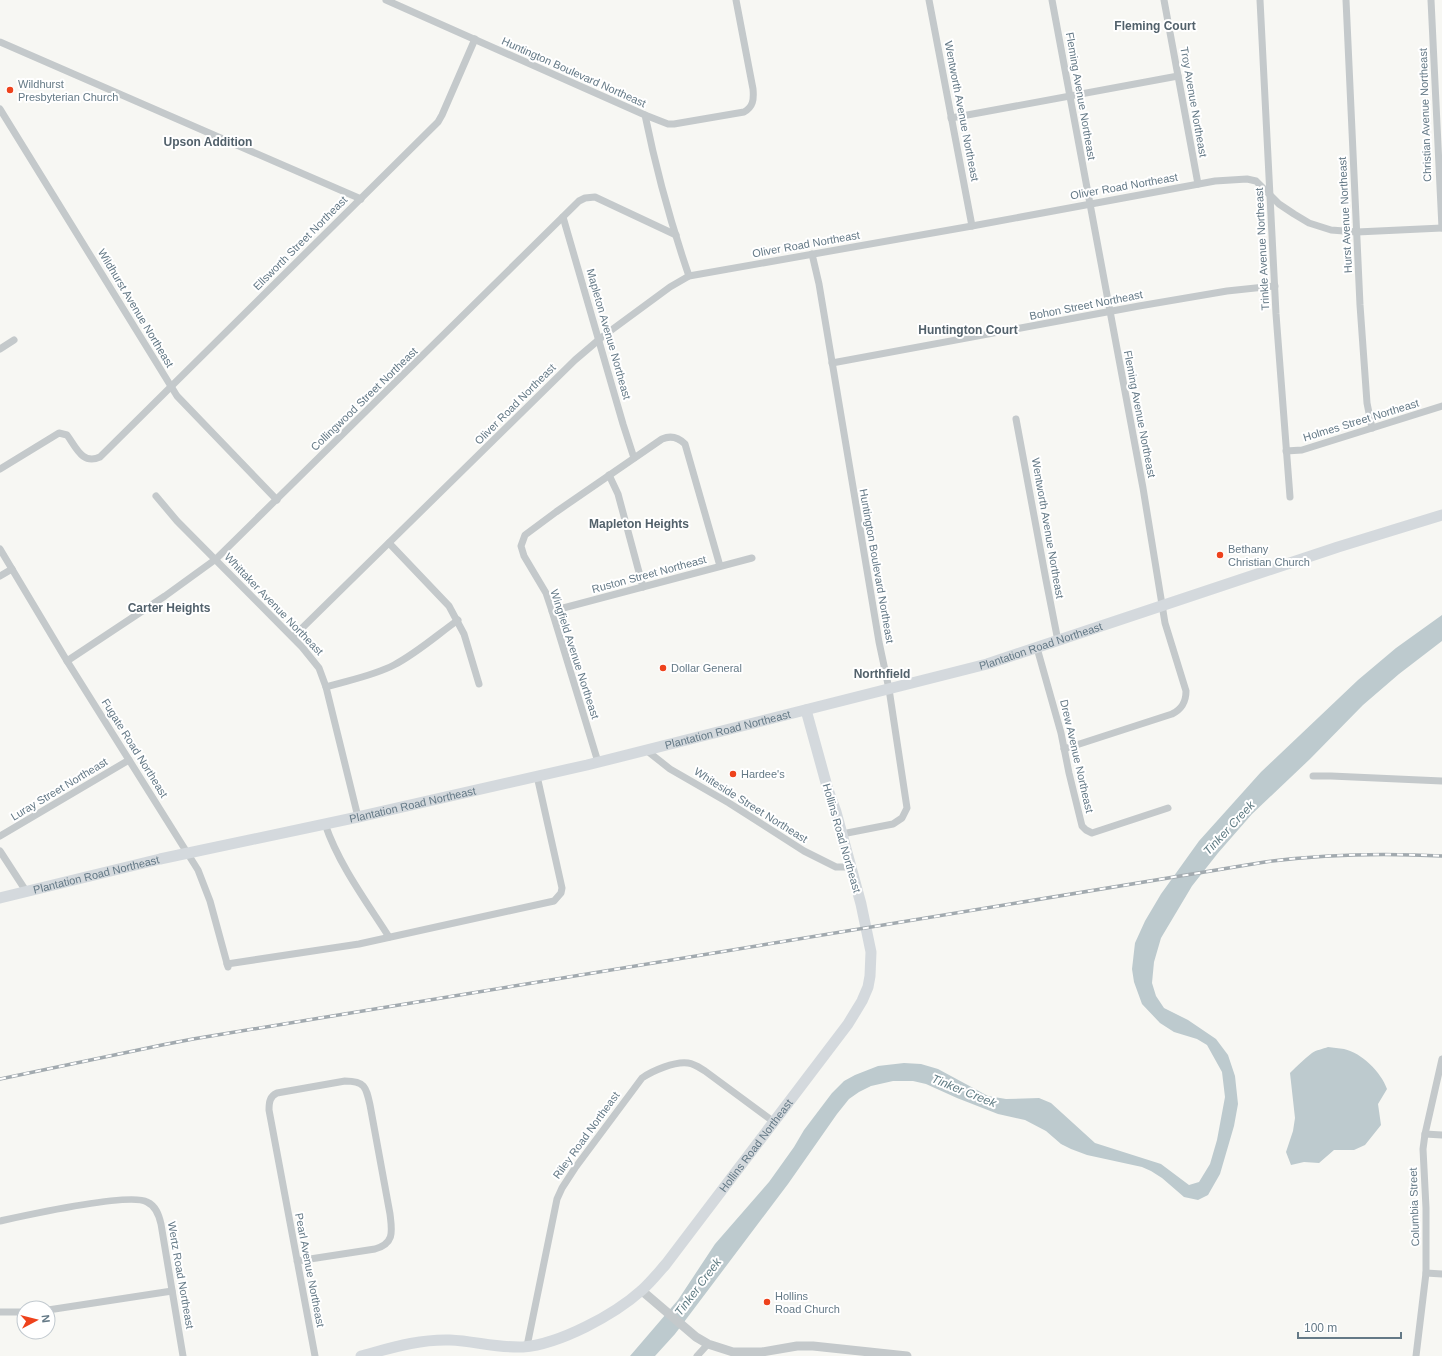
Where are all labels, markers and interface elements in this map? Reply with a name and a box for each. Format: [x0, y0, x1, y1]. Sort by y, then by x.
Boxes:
district label: Fleming Court [1114, 19, 1196, 33]
street label: Fleming Avenue Northeast [1064, 31, 1098, 161]
street label: Huntington Boulevard Northeast [500, 35, 648, 109]
street label: Wentworth Avenue Northeast [942, 40, 982, 182]
street label: Troy Avenue Northeast [1178, 46, 1210, 158]
street label: Christian Avenue Northeast [1417, 48, 1433, 182]
place label: Wildhurst Presbyterian Church [18, 78, 118, 103]
marker: Wildhurst Presbyterian Church [5, 85, 15, 95]
district label: Upson Addition [164, 135, 252, 149]
street label: Hurst Avenue Northeast [1336, 156, 1354, 274]
street label: Oliver Road Northeast [1069, 171, 1179, 201]
street label: Trinkle Avenue Northeast [1253, 187, 1271, 311]
street label: Ellsworth Street Northeast [251, 194, 349, 292]
street label: Oliver Road Northeast [751, 229, 861, 259]
street label: Wildhurst Avenue Northeast [96, 247, 176, 369]
street label: Mapleton Avenue Northeast [585, 267, 633, 401]
street label: Bohon Street Northeast [1028, 288, 1144, 322]
district label: Huntington Court [918, 323, 1018, 337]
street label: Collingwood Street Northeast [308, 345, 420, 453]
street label: Fleming Avenue Northeast [1122, 349, 1158, 479]
street label: Oliver Road Northeast [472, 361, 558, 447]
street label: Holmes Street Northeast [1302, 397, 1420, 443]
street label: Wentworth Avenue Northeast [1030, 457, 1066, 599]
street label: Huntington Boulevard Northeast [857, 488, 897, 644]
district label: Mapleton Heights [589, 517, 689, 531]
place label: Bethany Christian Church [1228, 543, 1310, 568]
marker: Bethany Christian Church [1215, 550, 1225, 560]
street label: Whittaker Avenue Northeast [222, 551, 326, 657]
street label: Ruston Street Northeast [590, 553, 708, 595]
street label: Wingfield Avenue Northeast [548, 588, 602, 720]
district label: Carter Heights [128, 601, 211, 615]
street label: Plantation Road Northeast [978, 620, 1104, 672]
place label: Dollar General [671, 662, 742, 674]
marker: Dollar General [658, 663, 668, 673]
district label: Northfield [854, 667, 910, 681]
street label: Fugate Road Northeast [100, 696, 170, 800]
street label: Drew Avenue Northeast [1058, 698, 1096, 814]
street label: Plantation Road Northeast [664, 708, 792, 751]
street label: Luray Street Northeast [8, 755, 110, 823]
street label: Whiteside Street Northeast [692, 765, 810, 845]
place label: Hardee's [741, 768, 785, 780]
marker: Hardee's [728, 769, 738, 779]
street label: Hollins Road Northeast [821, 782, 863, 894]
street label: Plantation Road Northeast [348, 784, 477, 825]
water label: Tinker Creek [1200, 797, 1258, 858]
street label: Plantation Road Northeast [32, 853, 160, 896]
water label: Tinker Creek [930, 1072, 999, 1111]
street label: Riley Road Northeast [550, 1089, 622, 1181]
street label: Hollins Road Northeast [717, 1097, 795, 1194]
street label: Columbia Street [1407, 1167, 1421, 1247]
street label: Pearl Avenue Northeast [293, 1212, 327, 1328]
street label: Wertz Road Northeast [166, 1220, 196, 1330]
water label: Tinker Creek [672, 1255, 725, 1319]
place label: Hollins Road Church [775, 1290, 840, 1315]
marker: Hollins Road Church [762, 1297, 772, 1307]
north arrow [16, 1300, 56, 1340]
text: N [39, 1314, 52, 1324]
scale bar [1298, 1314, 1401, 1340]
text: 100 m [1304, 1321, 1337, 1335]

